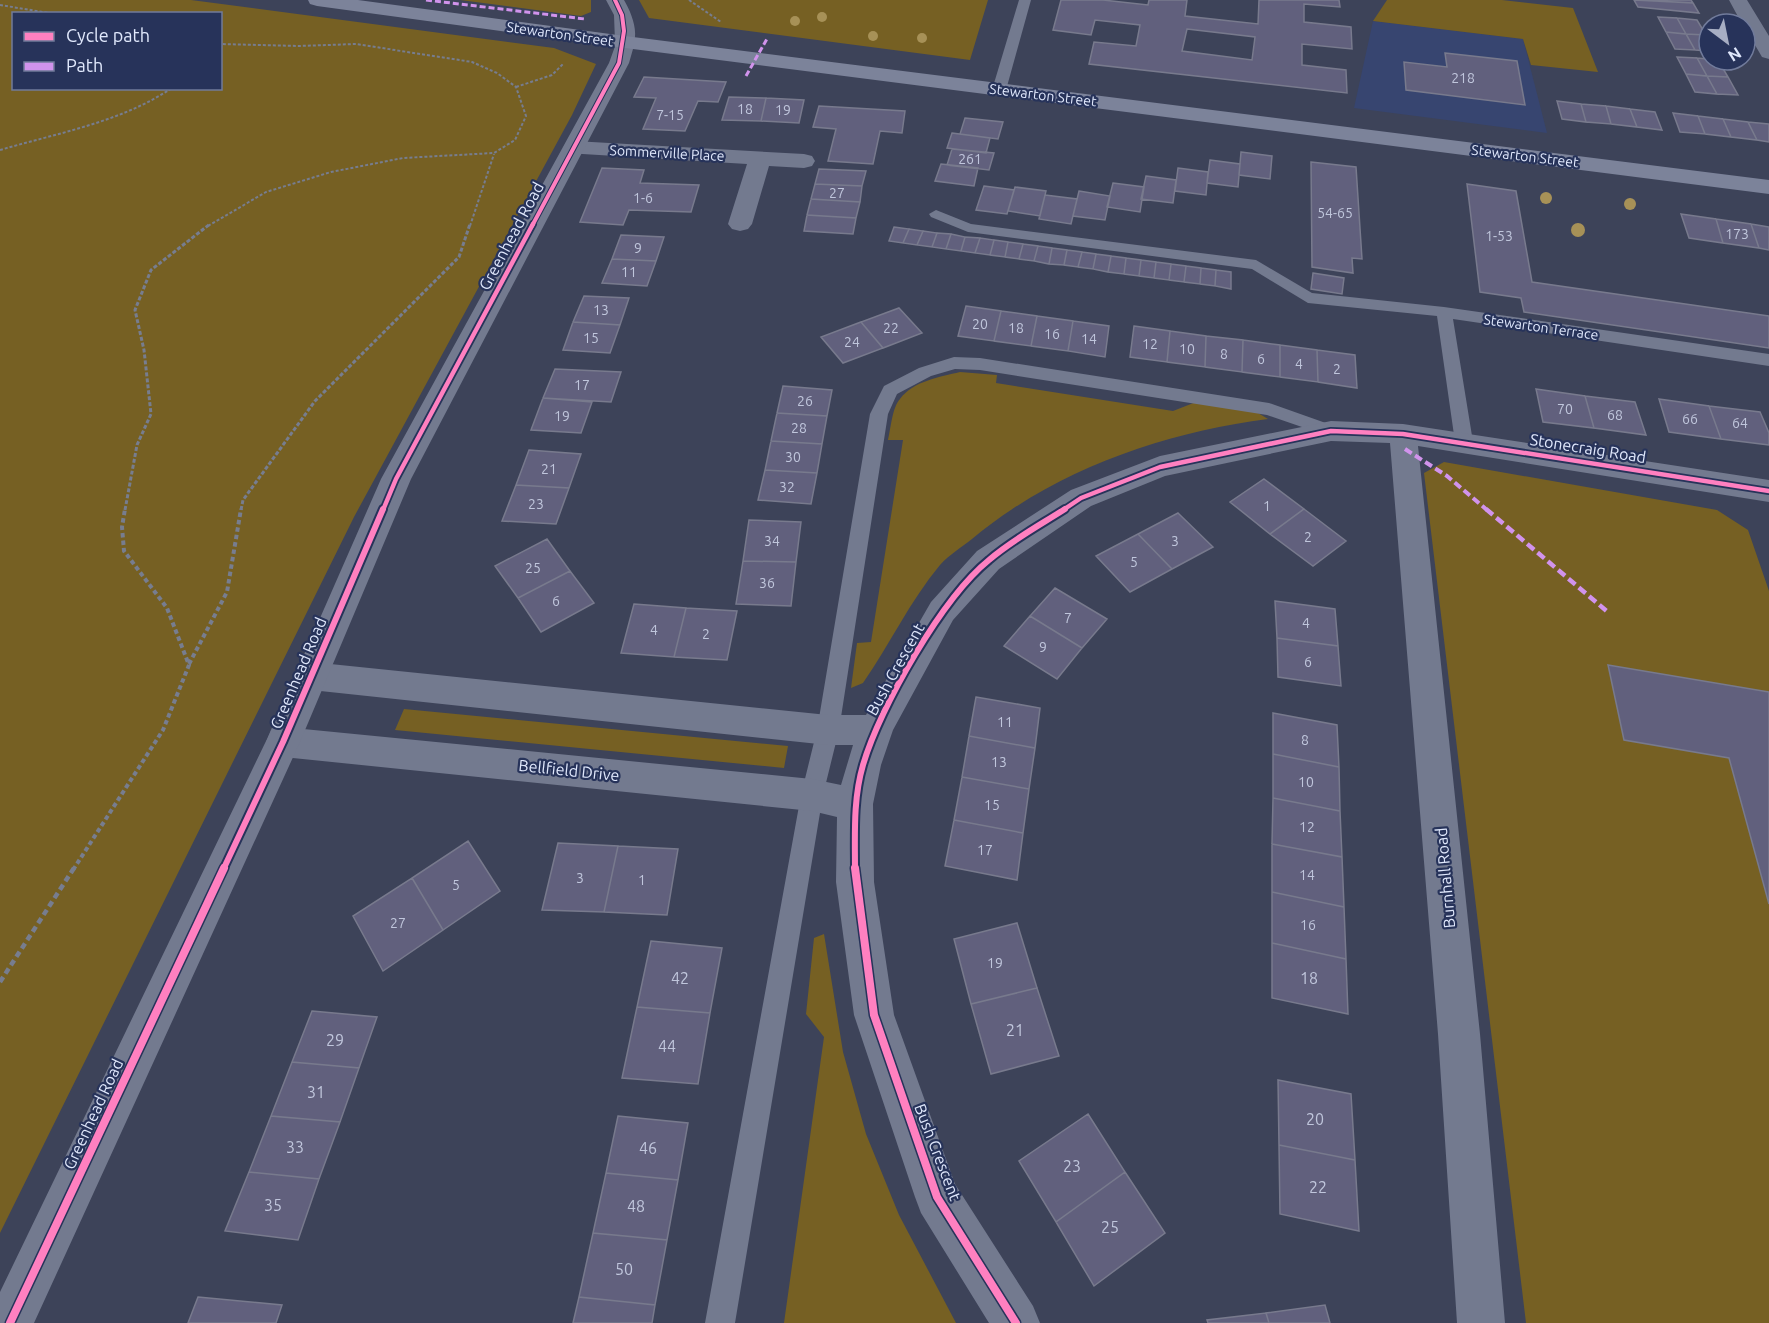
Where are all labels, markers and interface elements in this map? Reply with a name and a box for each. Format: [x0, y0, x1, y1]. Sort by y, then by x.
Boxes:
legend [12, 12, 222, 90]
north arrow [1697, 12, 1757, 72]
street label: Stewarton Street [505, 19, 615, 49]
text: Cycle path [66, 25, 150, 45]
text: N [1725, 44, 1745, 66]
text: Path [66, 55, 103, 75]
house number: 218 [1451, 70, 1475, 86]
street label: Stewarton Street [989, 80, 1098, 110]
house number: 18 [737, 101, 753, 117]
house number: 19 [775, 102, 791, 118]
house number: 7-15 [656, 107, 684, 123]
street label: Stewarton Street [1471, 141, 1580, 171]
street label: Sommerville Place [609, 142, 725, 164]
house number: 261 [958, 151, 982, 167]
street label: Greenhead Road [475, 179, 547, 293]
house number: 27 [829, 185, 845, 201]
house number: 1-6 [633, 190, 653, 206]
house number: 54-65 [1317, 205, 1353, 221]
house number: 173 [1725, 226, 1749, 242]
house number: 1-53 [1485, 228, 1513, 244]
house number: 9 [634, 240, 642, 256]
house number: 11 [621, 264, 637, 280]
house number: 13 [593, 302, 609, 318]
street label: Stewarton Terrace [1483, 311, 1599, 343]
house number: 20 [972, 316, 988, 332]
house number: 22 [883, 320, 899, 336]
house number: 18 [1008, 320, 1024, 336]
house number: 16 [1044, 326, 1060, 342]
house number: 15 [583, 330, 599, 346]
house number: 14 [1081, 331, 1097, 347]
house number: 24 [844, 334, 860, 350]
house number: 12 [1142, 336, 1158, 352]
house number: 10 [1179, 341, 1195, 357]
house number: 8 [1220, 346, 1228, 362]
house number: 6 [1257, 351, 1265, 367]
house number: 4 [1295, 356, 1303, 372]
house number: 2 [1333, 361, 1341, 377]
house number: 17 [574, 377, 590, 393]
house number: 26 [797, 393, 813, 409]
house number: 70 [1557, 401, 1573, 417]
house number: 68 [1607, 407, 1623, 423]
house number: 19 [554, 408, 570, 424]
house number: 66 [1682, 411, 1698, 427]
house number: 64 [1732, 415, 1748, 431]
house number: 28 [791, 420, 807, 436]
street label: Stonecraig Road [1529, 430, 1647, 466]
house number: 30 [785, 449, 801, 465]
house number: 21 [541, 461, 557, 477]
house number: 32 [779, 479, 795, 495]
house number: 23 [528, 496, 544, 512]
house number: 1 [1263, 498, 1271, 514]
house number: 2 [1304, 529, 1312, 545]
house number: 34 [764, 533, 780, 549]
house number: 3 [1171, 533, 1179, 549]
house number: 5 [1130, 554, 1138, 570]
house number: 25 [525, 560, 541, 576]
house number: 36 [759, 575, 775, 591]
house number: 6 [552, 593, 560, 609]
house number: 7 [1064, 610, 1072, 626]
street label: Greenhead Road [266, 614, 330, 732]
house number: 4 [1302, 615, 1310, 631]
street label: Bush Crescent [862, 619, 928, 718]
house number: 4 [650, 622, 658, 638]
house number: 2 [702, 626, 710, 642]
house number: 9 [1039, 639, 1047, 655]
house number: 6 [1304, 654, 1312, 670]
house number: 11 [997, 714, 1013, 730]
house number: 8 [1301, 732, 1309, 748]
house number: 13 [991, 754, 1007, 770]
street label: Bellfield Drive [518, 756, 620, 784]
house number: 10 [1298, 774, 1314, 790]
house number: 15 [984, 797, 1000, 813]
house number: 12 [1299, 819, 1315, 835]
street label: Burnhall Road [1432, 827, 1458, 929]
house number: 17 [977, 842, 993, 858]
house number: 14 [1299, 867, 1315, 883]
house number: 3 [576, 870, 584, 886]
house number: 1 [638, 872, 646, 888]
house number: 5 [452, 877, 460, 893]
house number: 27 [390, 915, 406, 931]
house number: 16 [1300, 917, 1316, 933]
house number: 19 [987, 955, 1003, 971]
house number: 42 [671, 969, 689, 987]
house number: 18 [1300, 969, 1318, 987]
house number: 21 [1006, 1021, 1024, 1039]
house number: 29 [326, 1031, 344, 1049]
house number: 44 [658, 1037, 676, 1055]
street label: Greenhead Road [60, 1056, 126, 1172]
house number: 31 [307, 1083, 325, 1101]
street label: Bush Crescent [911, 1101, 965, 1204]
house number: 20 [1306, 1110, 1324, 1128]
house number: 33 [286, 1138, 304, 1156]
house number: 46 [639, 1139, 657, 1157]
house number: 23 [1063, 1157, 1081, 1175]
house number: 22 [1309, 1178, 1327, 1196]
house number: 35 [264, 1196, 282, 1214]
house number: 48 [627, 1197, 645, 1215]
house number: 25 [1101, 1218, 1119, 1236]
house number: 50 [615, 1260, 633, 1278]

